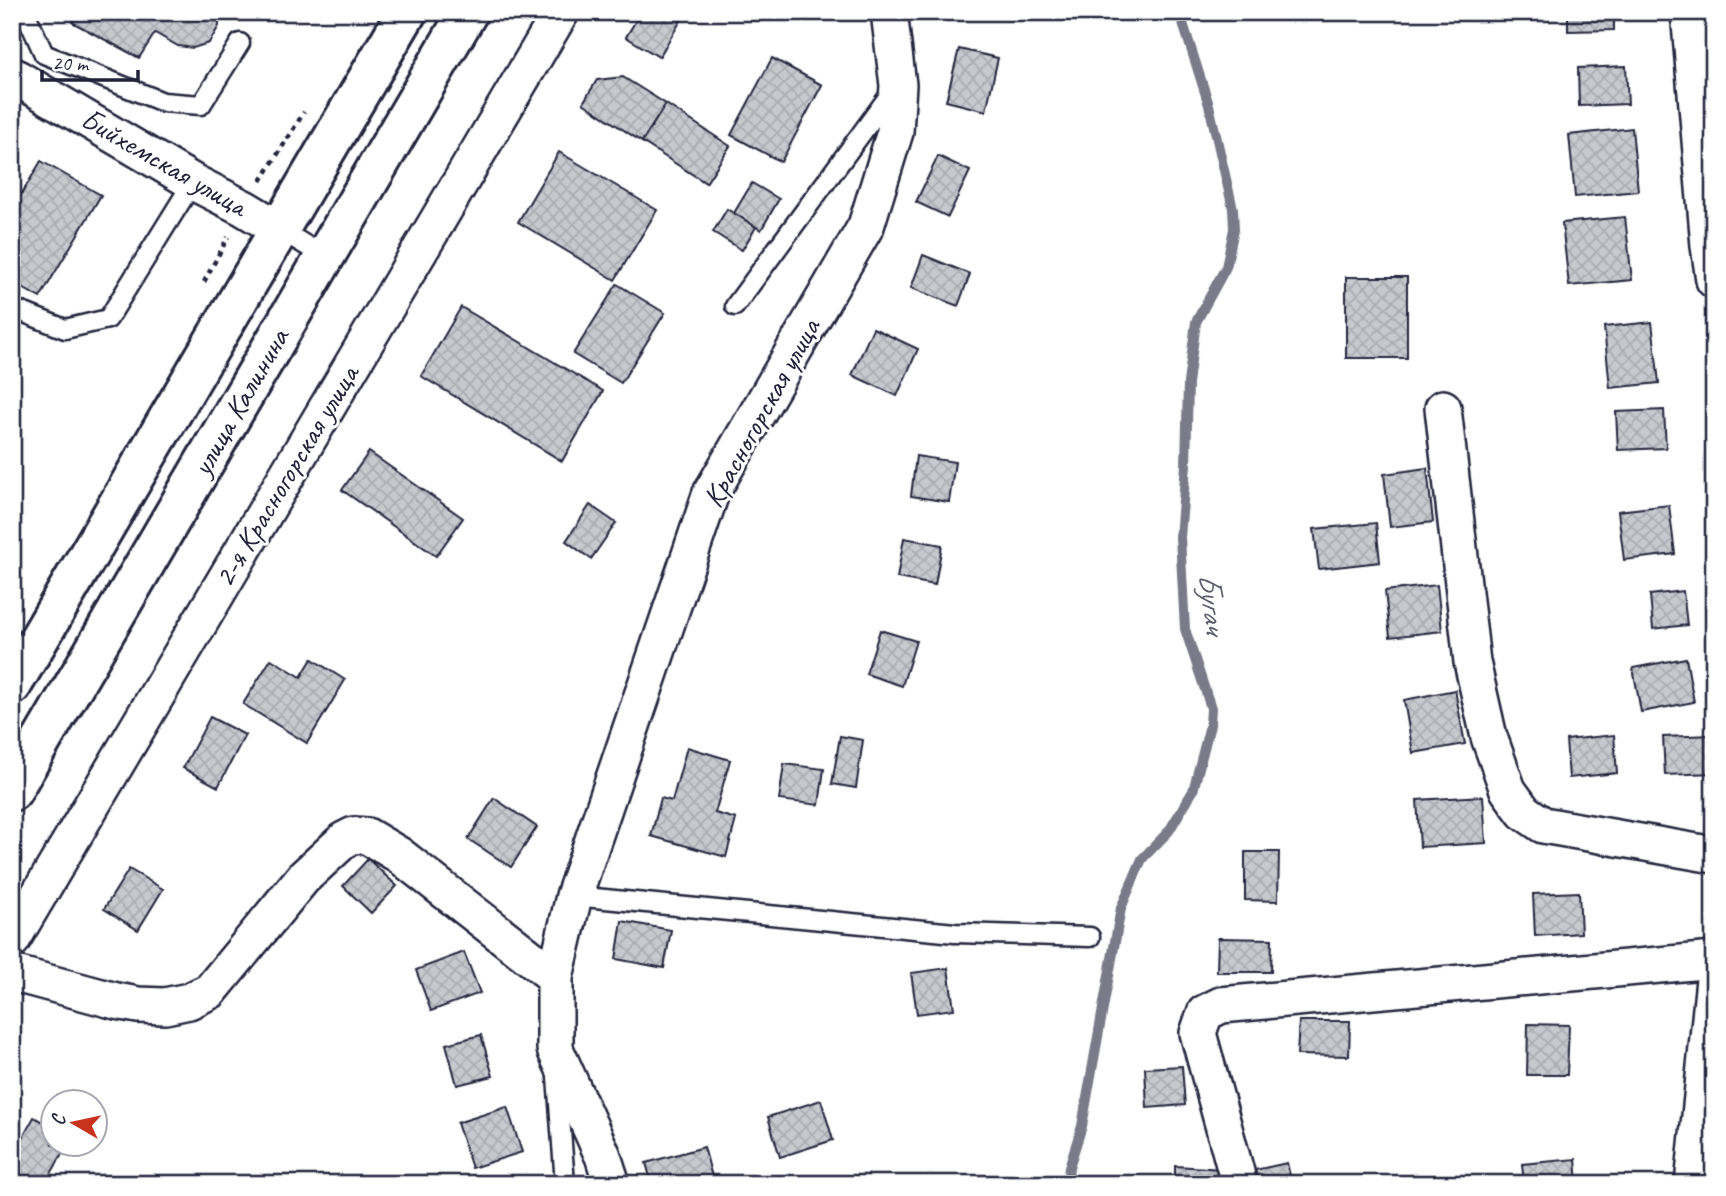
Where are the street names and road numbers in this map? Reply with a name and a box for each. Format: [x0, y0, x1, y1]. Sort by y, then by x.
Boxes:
street label: Бийхемская улица [74, 99, 256, 226]
street label: Красногорская улица [694, 310, 829, 514]
street label: улица Калинина [182, 320, 298, 484]
street label: 2-я Красногорская улица [205, 356, 368, 594]

